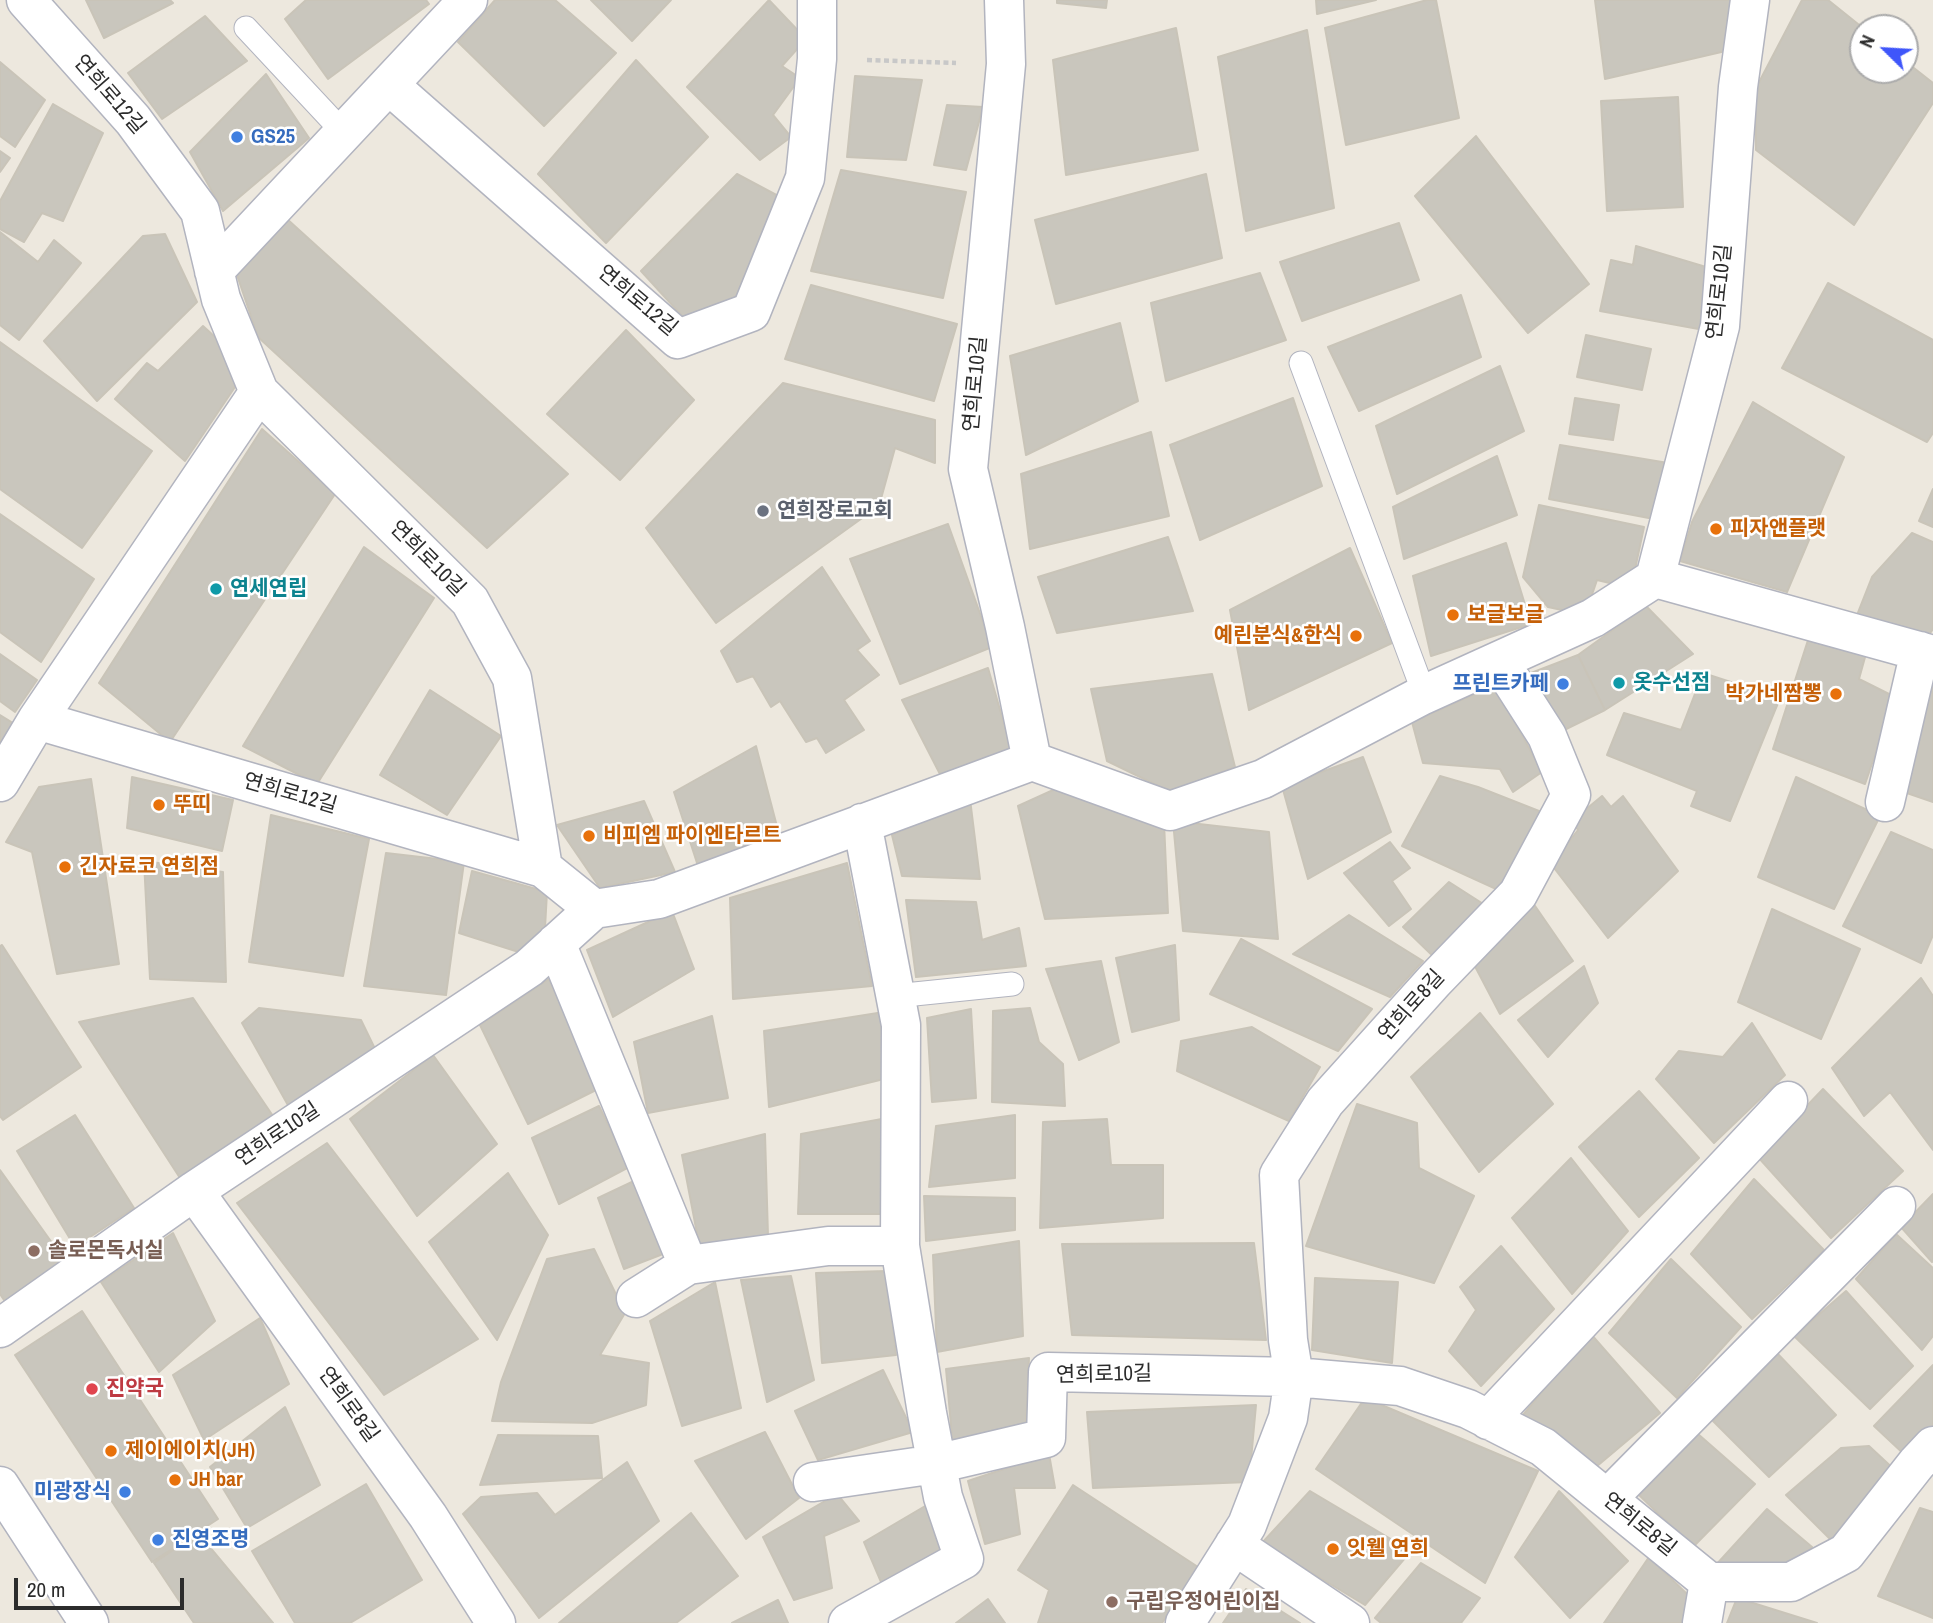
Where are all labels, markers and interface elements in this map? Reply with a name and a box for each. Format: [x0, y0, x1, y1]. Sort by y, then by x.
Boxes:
north arrow [1849, 14, 1919, 84]
text: N [1852, 31, 1881, 52]
street label: 연희로12길 [68, 50, 150, 140]
place label: GS25 [251, 124, 295, 150]
marker: GS25 [229, 129, 245, 145]
street label: 연희로10길 [1702, 243, 1738, 341]
street label: 연희로12길 [592, 260, 682, 342]
street label: 연희로10길 [959, 335, 993, 433]
place label: 연희장로교회 [777, 498, 893, 524]
marker: 연희장로교회 [755, 503, 771, 519]
street label: 연희로10길 [384, 516, 470, 602]
place label: 피자앤플랫 [1730, 516, 1827, 542]
marker: 피자앤플랫 [1708, 521, 1724, 537]
place label: 연세연립 [230, 576, 307, 602]
marker: 연세연립 [208, 581, 224, 597]
place label: 보글보글 [1467, 602, 1544, 628]
marker: 보글보글 [1445, 607, 1461, 623]
place label: 예린분식&한식 [1214, 623, 1342, 649]
marker: 예린분식&한식 [1348, 628, 1364, 644]
place label: 옷수선점 [1633, 670, 1710, 696]
place label: 프린트카페 [1452, 671, 1549, 697]
marker: 옷수선점 [1611, 675, 1627, 691]
marker: 프린트카페 [1555, 676, 1571, 692]
place label: 박가네짬뽕 [1725, 681, 1822, 707]
marker: 박가네짬뽕 [1828, 686, 1844, 702]
street label: 연희로12길 [240, 769, 340, 819]
place label: 뚜띠 [173, 792, 212, 818]
marker: 뚜띠 [151, 797, 167, 813]
place label: 비피엠 파이엔타르트 [603, 823, 782, 849]
marker: 비피엠 파이엔타르트 [581, 828, 597, 844]
place label: 긴자료코 연희점 [79, 854, 219, 880]
marker: 긴자료코 연희점 [57, 859, 73, 875]
street label: 연희로8길 [1374, 965, 1450, 1047]
street label: 연희로10길 [231, 1098, 325, 1172]
place label: 솔로몬독서실 [48, 1238, 164, 1264]
marker: 솔로몬독서실 [26, 1243, 42, 1259]
street label: 연희로8길 [312, 1362, 384, 1448]
street label: 연희로10길 [1056, 1362, 1152, 1388]
place label: 진약국 [106, 1376, 164, 1402]
marker: 진약국 [84, 1381, 100, 1397]
place label: 제이에이치(JH) [125, 1438, 255, 1464]
marker: 제이에이치(JH) [103, 1443, 119, 1459]
place label: JH bar [189, 1467, 243, 1493]
marker: JH bar [167, 1472, 183, 1488]
place label: 미광장식 [34, 1479, 111, 1505]
marker: 미광장식 [117, 1484, 133, 1500]
street label: 연희로8길 [1597, 1488, 1681, 1562]
place label: 진영조명 [172, 1527, 249, 1553]
marker: 진영조명 [150, 1532, 166, 1548]
place label: 잇웰 연희 [1347, 1536, 1429, 1562]
marker: 잇웰 연희 [1325, 1541, 1341, 1557]
scale bar [18, 1564, 187, 1608]
text: 20 m [27, 1575, 65, 1604]
place label: 구립우정어린이집 [1126, 1589, 1281, 1615]
marker: 구립우정어린이집 [1104, 1594, 1120, 1610]

